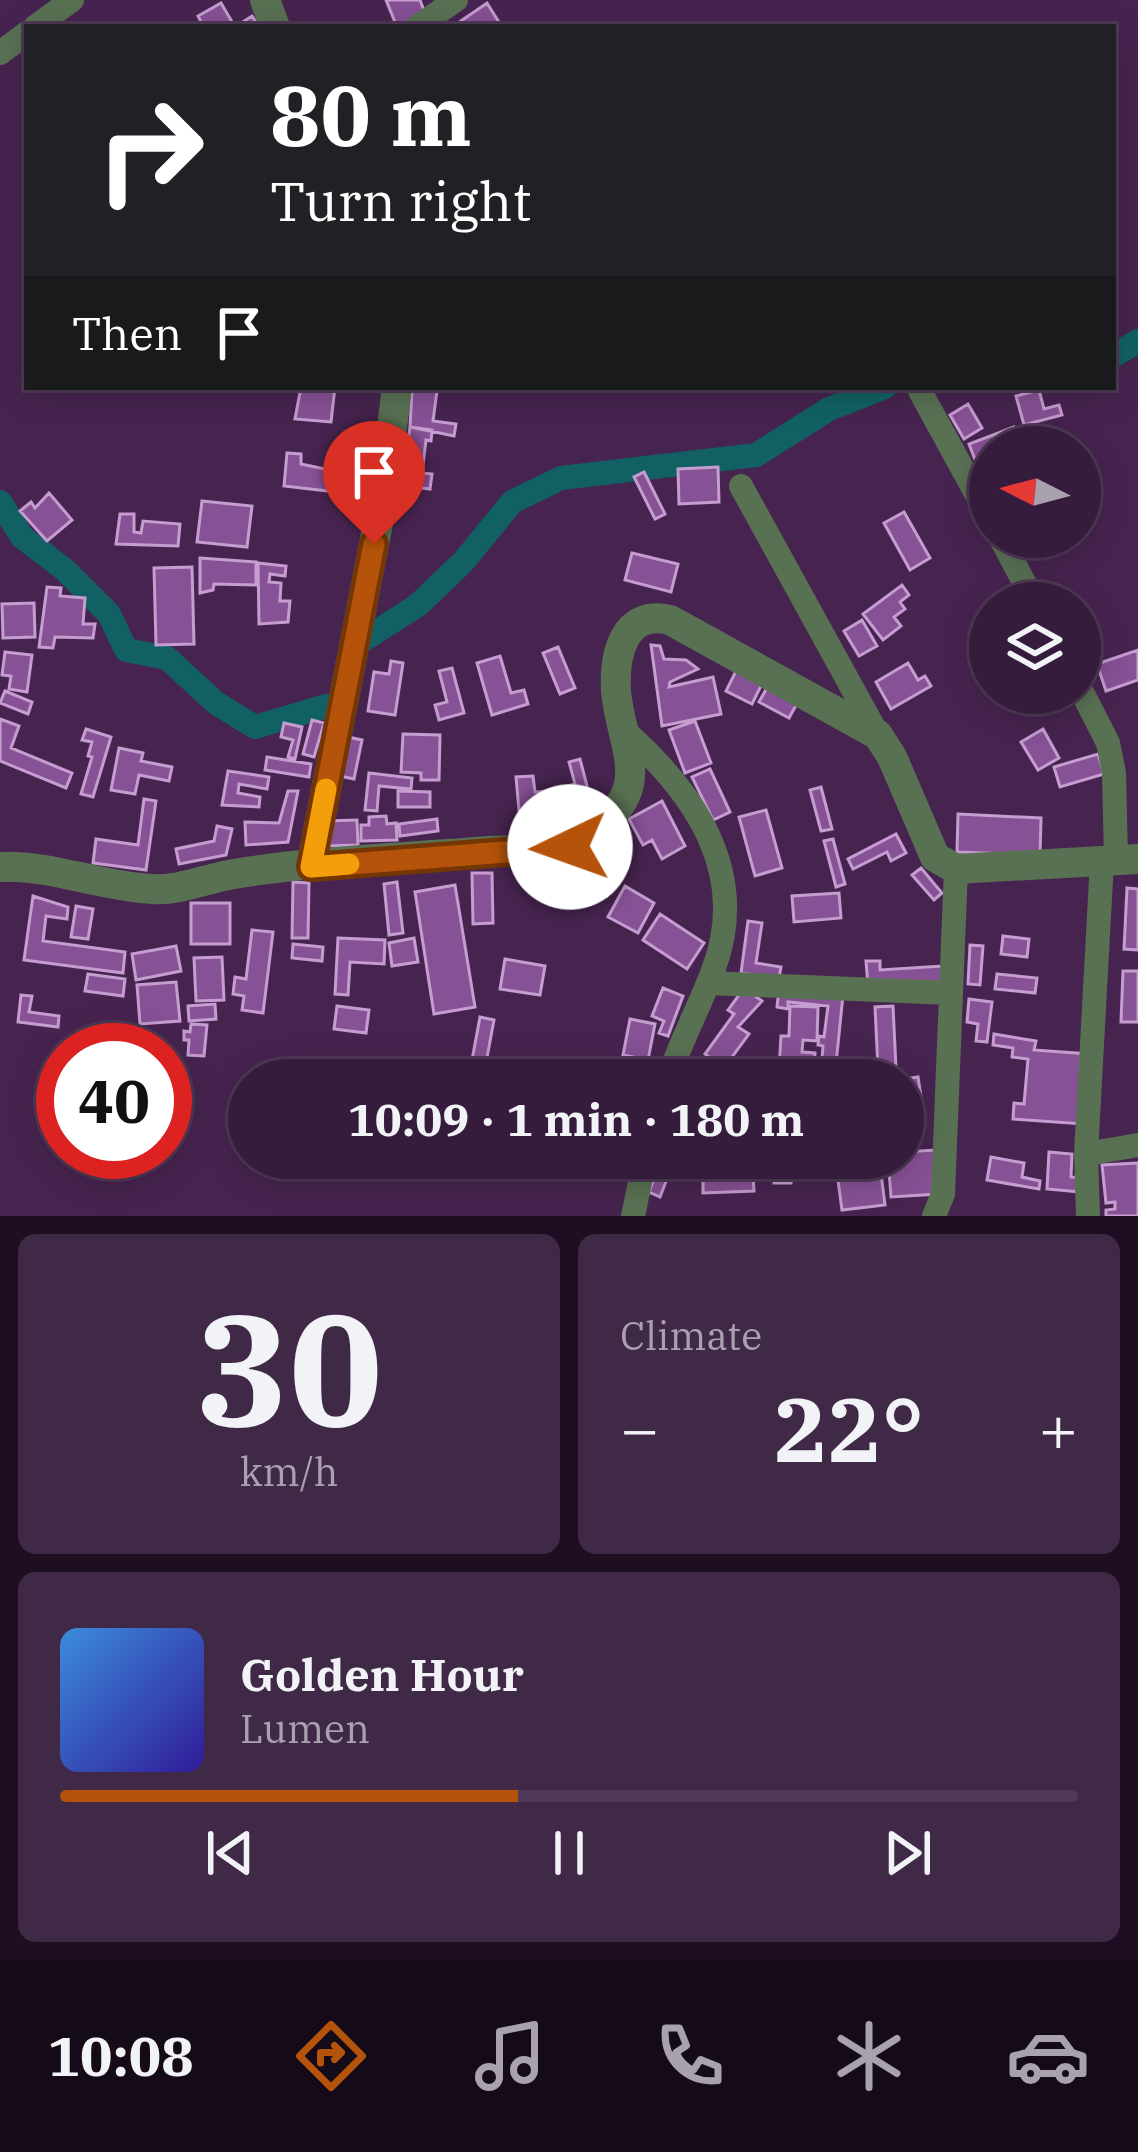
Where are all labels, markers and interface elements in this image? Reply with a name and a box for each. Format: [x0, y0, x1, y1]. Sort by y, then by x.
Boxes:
text: 80 m [270, 60, 472, 169]
icon: right [72, 72, 228, 228]
text: Turn right [270, 166, 532, 236]
icon: arrive [206, 300, 272, 366]
text: Then [72, 304, 182, 362]
pin [323, 421, 425, 544]
north arrow [969, 426, 1101, 558]
map controls [969, 426, 1101, 714]
icon: arrive [341, 439, 407, 505]
button: layers [969, 582, 1101, 714]
position arrow [507, 784, 633, 910]
speed limit sign: 40 [36, 1023, 192, 1179]
text: 10:09 · 1 min · 180 m [348, 1090, 804, 1148]
text: 30 [195, 1266, 383, 1469]
text: Climate [620, 1310, 762, 1361]
text: 22° [774, 1370, 924, 1487]
text: − [620, 1385, 660, 1471]
text: + [1038, 1385, 1078, 1471]
text: km/h [240, 1446, 338, 1497]
text: Golden Hour [240, 1645, 524, 1703]
text: Lumen [240, 1703, 370, 1754]
icon: previous [197, 1820, 263, 1886]
icon: pause [536, 1820, 602, 1886]
icon: next [875, 1820, 941, 1886]
icon: directions [289, 2014, 373, 2098]
icon: music [468, 2014, 552, 2098]
icon: phone [648, 2014, 732, 2098]
icon: climate [827, 2014, 911, 2098]
icon: car [1006, 2014, 1090, 2098]
text: 10:08 [48, 2021, 194, 2091]

